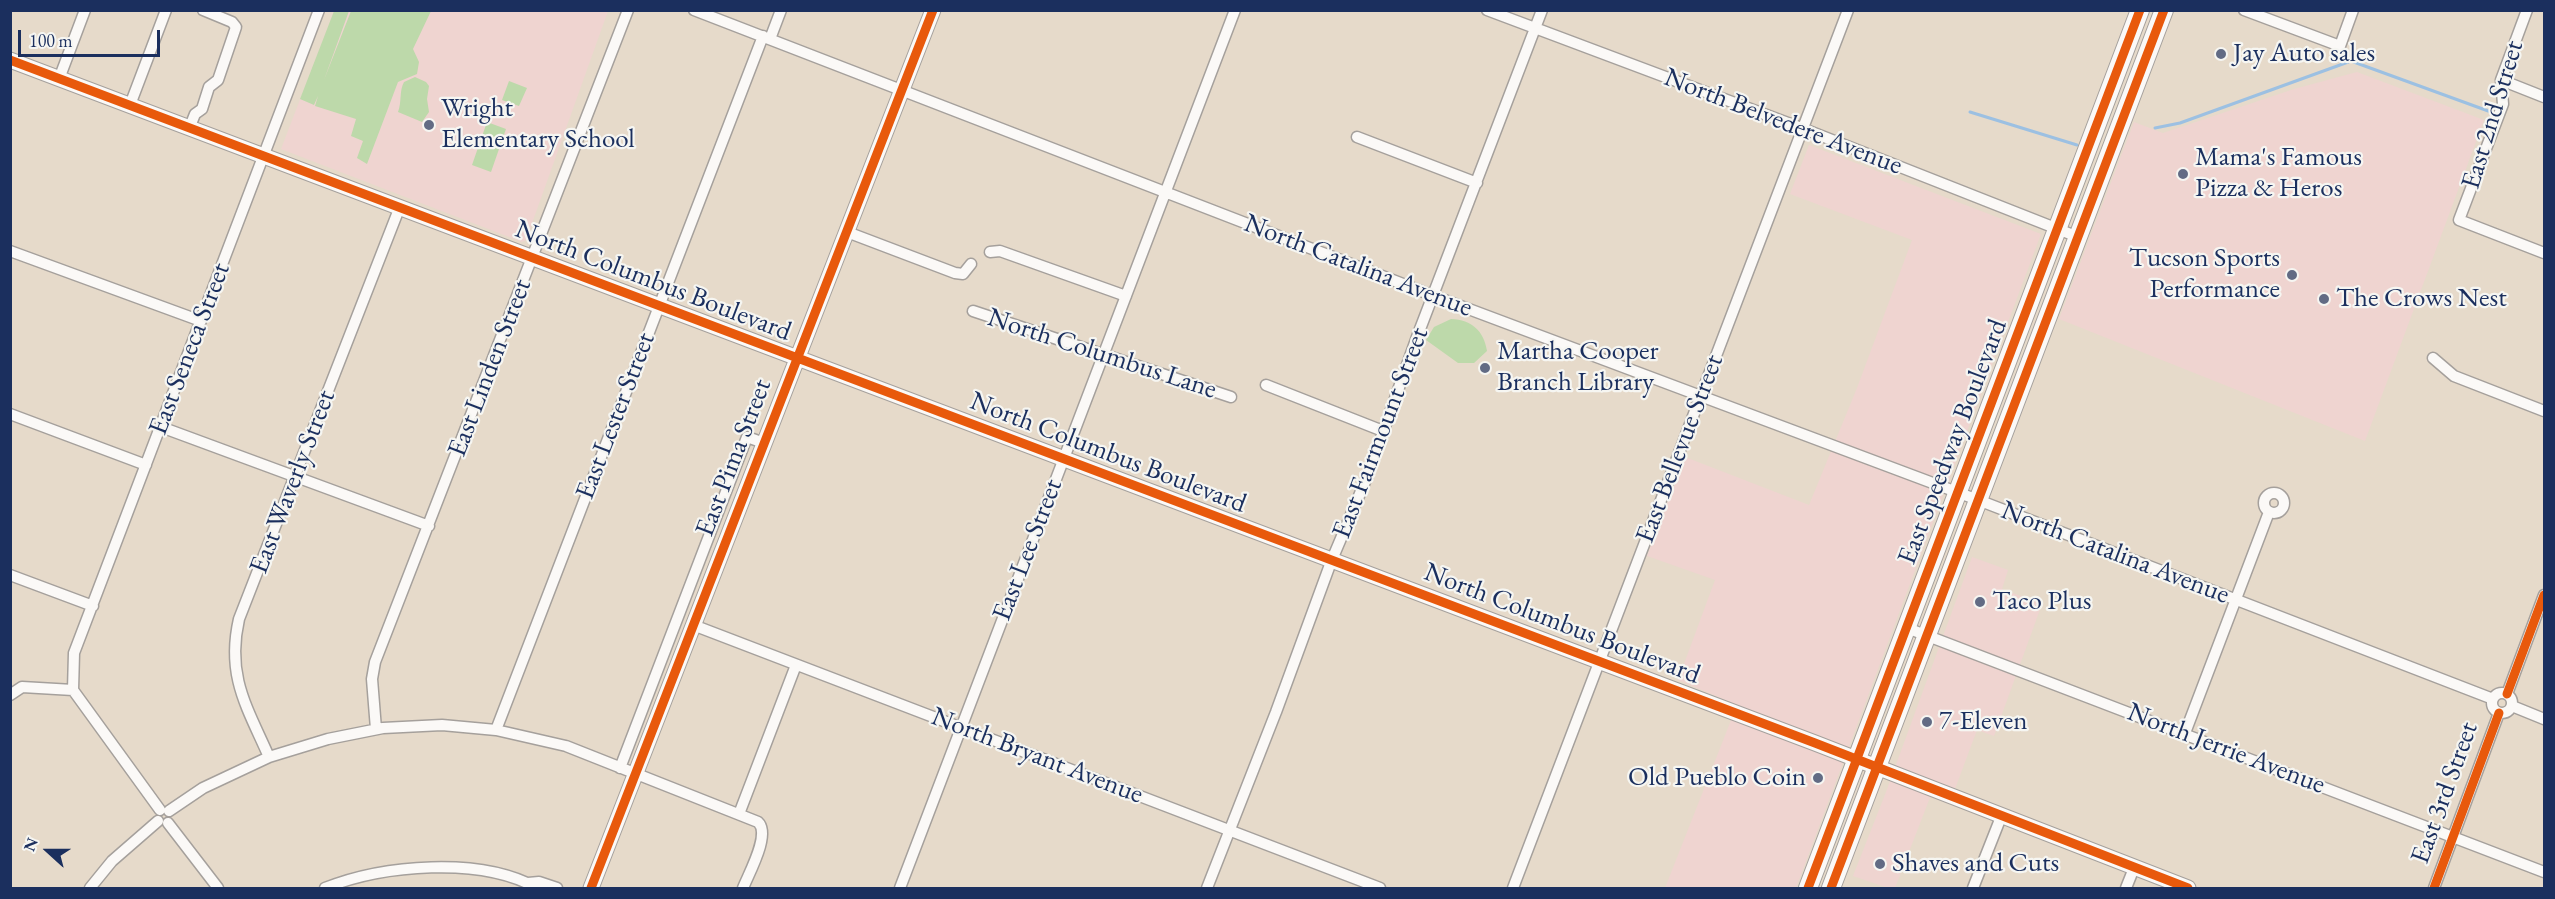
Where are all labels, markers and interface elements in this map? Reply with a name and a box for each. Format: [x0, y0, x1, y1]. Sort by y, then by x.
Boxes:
scale bar [21, 18, 164, 56]
text: 100 m [29, 29, 73, 52]
street label: East 2nd Street [2455, 37, 2531, 193]
place label: Jay Auto sales [2233, 38, 2375, 70]
marker: Jay Auto sales [2214, 47, 2228, 61]
street label: North Belvedere Avenue [1659, 62, 1907, 182]
place label: Wright Elementary School [441, 93, 635, 156]
marker: Wright Elementary School [422, 118, 436, 132]
place label: Mama's Famous Pizza & Heros [2195, 142, 2362, 205]
marker: Mama's Famous Pizza & Heros [2176, 167, 2190, 181]
street label: North Catalina Avenue [1239, 208, 1477, 324]
street label: North Columbus Boulevard [510, 213, 796, 349]
place label: Tucson Sports Performance [2129, 243, 2280, 306]
street label: East Seneca Street [142, 258, 238, 440]
marker: Tucson Sports Performance [2285, 268, 2299, 282]
street label: East Linden Street [441, 275, 539, 461]
place label: The Crows Nest [2336, 283, 2507, 315]
marker: The Crows Nest [2317, 292, 2331, 306]
street label: North Columbus Lane [983, 302, 1221, 406]
street label: East Speedway Boulevard [1891, 315, 2015, 569]
street label: East Fairmount Street [1326, 323, 1436, 543]
street label: East Lester Street [569, 328, 663, 504]
place label: Martha Cooper Branch Library [1497, 336, 1659, 399]
street label: East Bellevue Street [1629, 350, 1731, 548]
marker: Martha Cooper Branch Library [1478, 361, 1492, 375]
street label: East Pima Street [689, 375, 779, 541]
street label: North Columbus Boulevard [965, 385, 1251, 521]
street label: East Waverly Street [243, 386, 343, 578]
street label: East Lee Street [986, 475, 1070, 625]
street label: North Catalina Avenue [1996, 495, 2234, 611]
street label: North Columbus Boulevard [1419, 556, 1705, 692]
place label: Taco Plus [1992, 586, 2092, 618]
marker: Taco Plus [1973, 595, 1987, 609]
street label: North Jerrie Avenue [2122, 696, 2330, 802]
street label: North Bryant Avenue [927, 701, 1147, 811]
place label: 7-Eleven [1939, 706, 2028, 738]
marker: 7-Eleven [1920, 715, 1934, 729]
street label: East 3rd Street [2404, 718, 2486, 868]
place label: Old Pueblo Coin [1628, 762, 1806, 794]
marker: Old Pueblo Coin [1811, 771, 1825, 785]
north arrow [18, 821, 78, 881]
text: N [19, 835, 43, 854]
place label: Shaves and Cuts [1892, 848, 2059, 880]
marker: Shaves and Cuts [1873, 857, 1887, 871]

